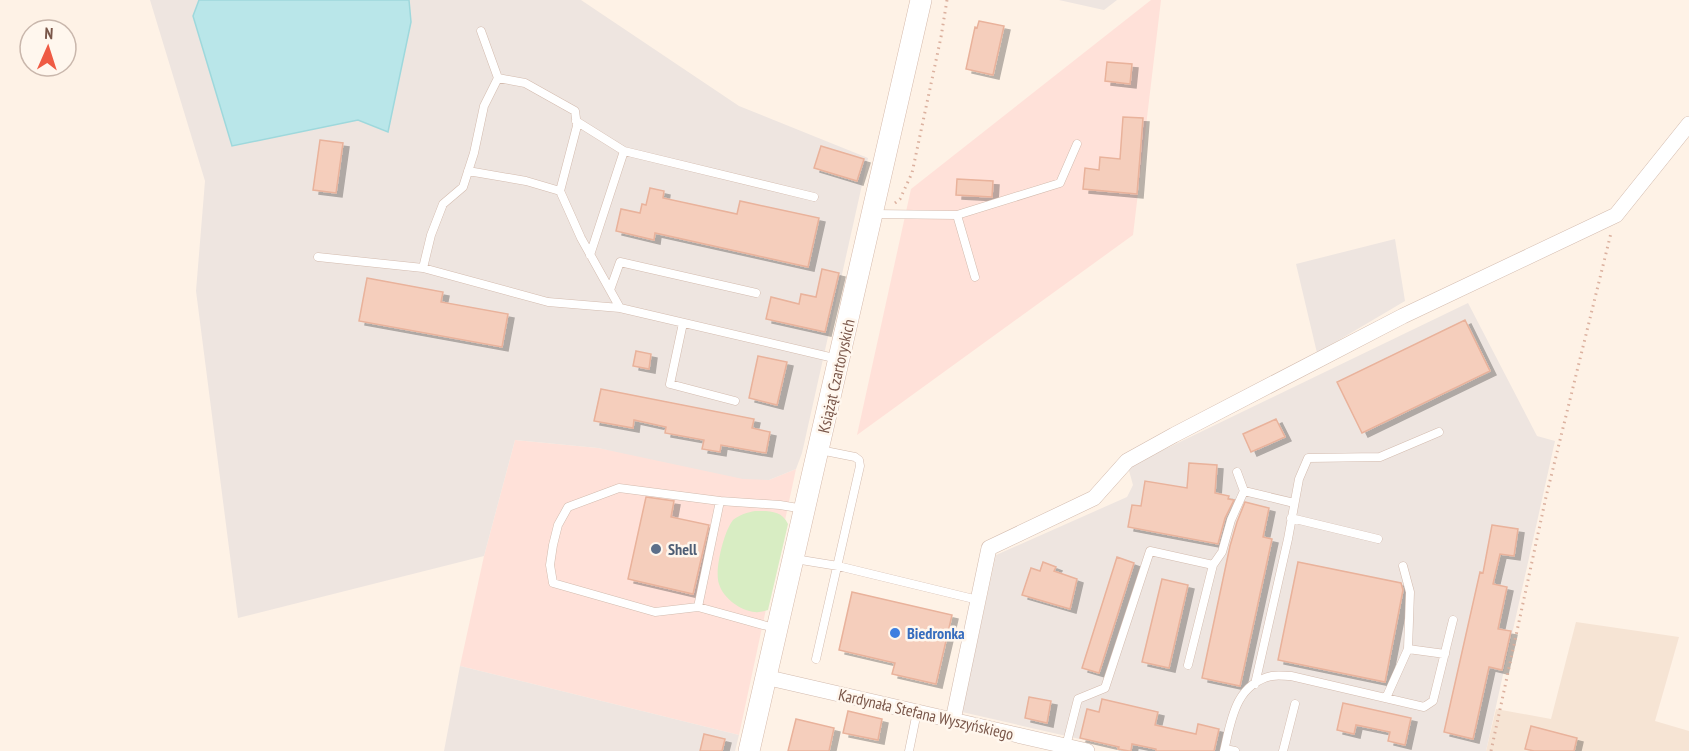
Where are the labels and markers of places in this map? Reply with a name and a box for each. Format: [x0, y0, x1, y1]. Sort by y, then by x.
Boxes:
place label: Shell [668, 539, 697, 559]
marker: Shell [649, 542, 663, 556]
place label: Biedronka [907, 623, 965, 643]
marker: Biedronka [888, 626, 902, 640]

